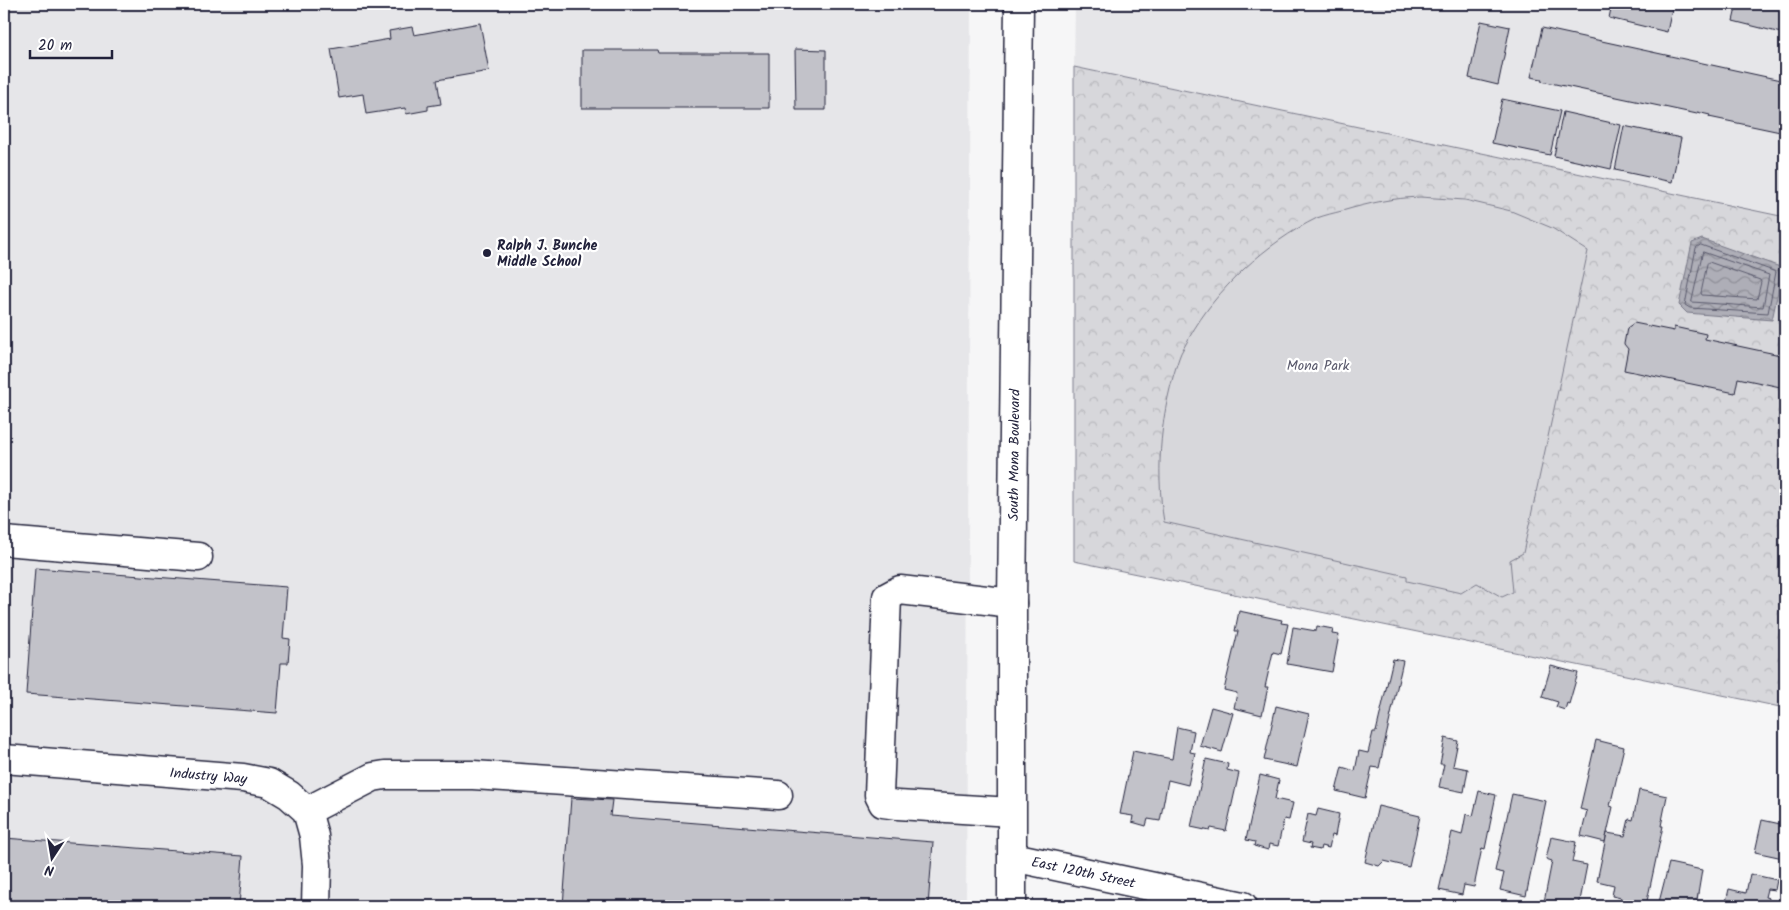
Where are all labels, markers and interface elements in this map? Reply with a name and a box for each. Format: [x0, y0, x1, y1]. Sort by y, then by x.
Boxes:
scale bar [30, 28, 112, 60]
text: 20 m [38, 34, 72, 58]
place label: Ralph J. Bunche Middle School [497, 235, 598, 273]
marker: Ralph J. Bunche Middle School [481, 247, 493, 259]
park label: Mona Park [1287, 355, 1350, 377]
street label: South Mona Boulevard [1003, 388, 1027, 521]
street label: Industry Way [169, 762, 249, 791]
north arrow [28, 832, 78, 882]
street label: East 120th Street [1029, 851, 1138, 895]
text: N [43, 858, 56, 881]

